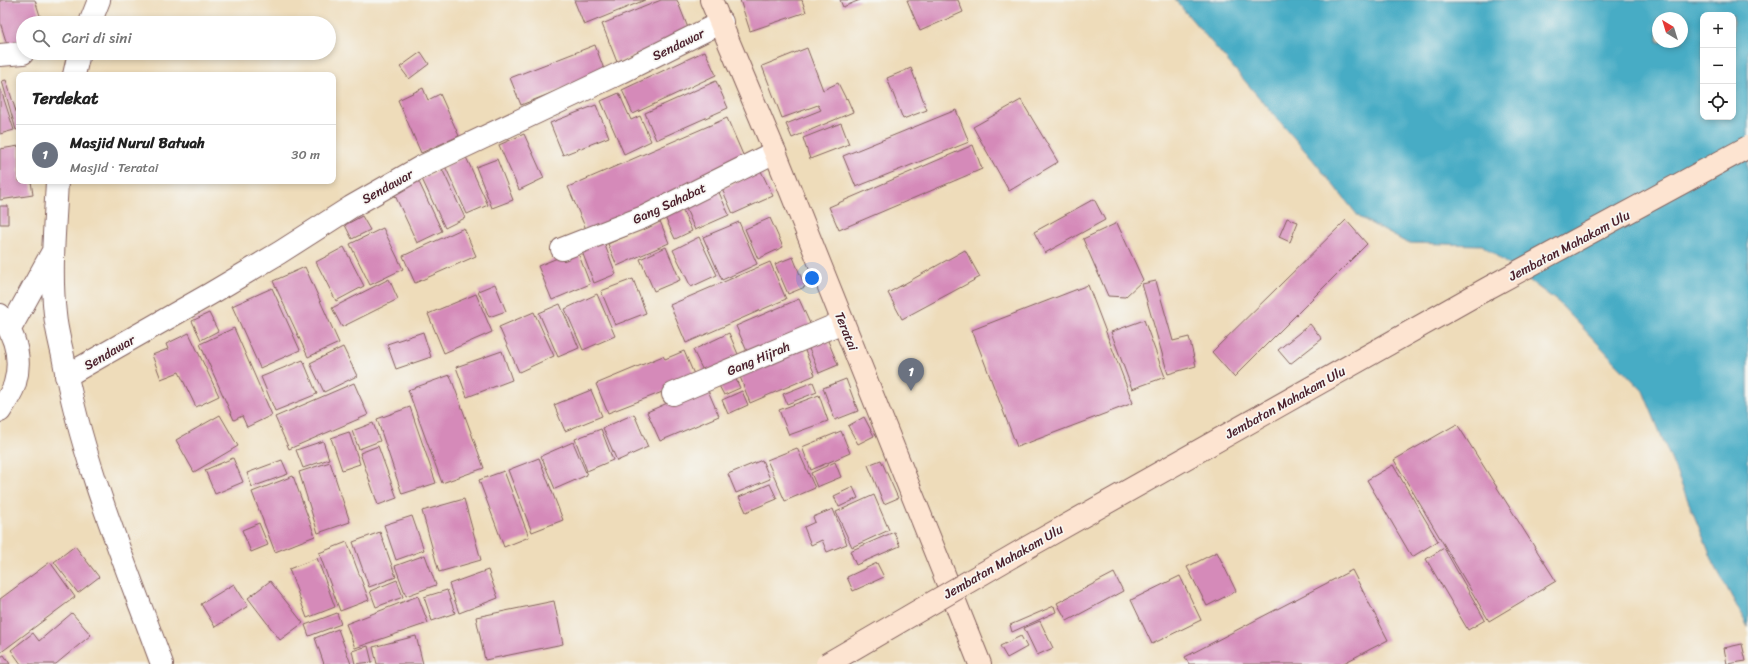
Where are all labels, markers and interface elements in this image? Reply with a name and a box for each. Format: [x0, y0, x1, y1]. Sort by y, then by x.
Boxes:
north arrow [1652, 12, 1688, 48]
map controls [1700, 12, 1736, 120]
button: + [1700, 12, 1736, 48]
search box [16, 16, 336, 60]
street label: Sendawar [648, 22, 709, 67]
text: Cari di sini [62, 25, 132, 51]
icon: search [30, 27, 52, 49]
button: − [1700, 48, 1736, 84]
text: Terdekat [32, 83, 98, 113]
button: locate [1700, 84, 1736, 120]
text: Masjid Nurul Batuah [70, 130, 205, 156]
text: 1 [42, 143, 48, 166]
text: 30 m [291, 143, 320, 166]
text: Masjid · Teratai [70, 156, 158, 179]
street label: Sendawar [357, 162, 418, 210]
street label: Gang Sahabat [629, 176, 710, 231]
street label: Jembatan Mahakam Ulu [1503, 204, 1634, 288]
your location [802, 268, 822, 288]
street label: Teratai [828, 308, 865, 355]
street label: Sendawar [79, 328, 140, 376]
street label: Gang Hijrah [723, 335, 794, 382]
pin: 1 [898, 358, 924, 391]
street label: Jembatan Mahakam Ulu [1220, 360, 1350, 446]
street label: Jembatan Mahakam Ulu [938, 518, 1067, 606]

